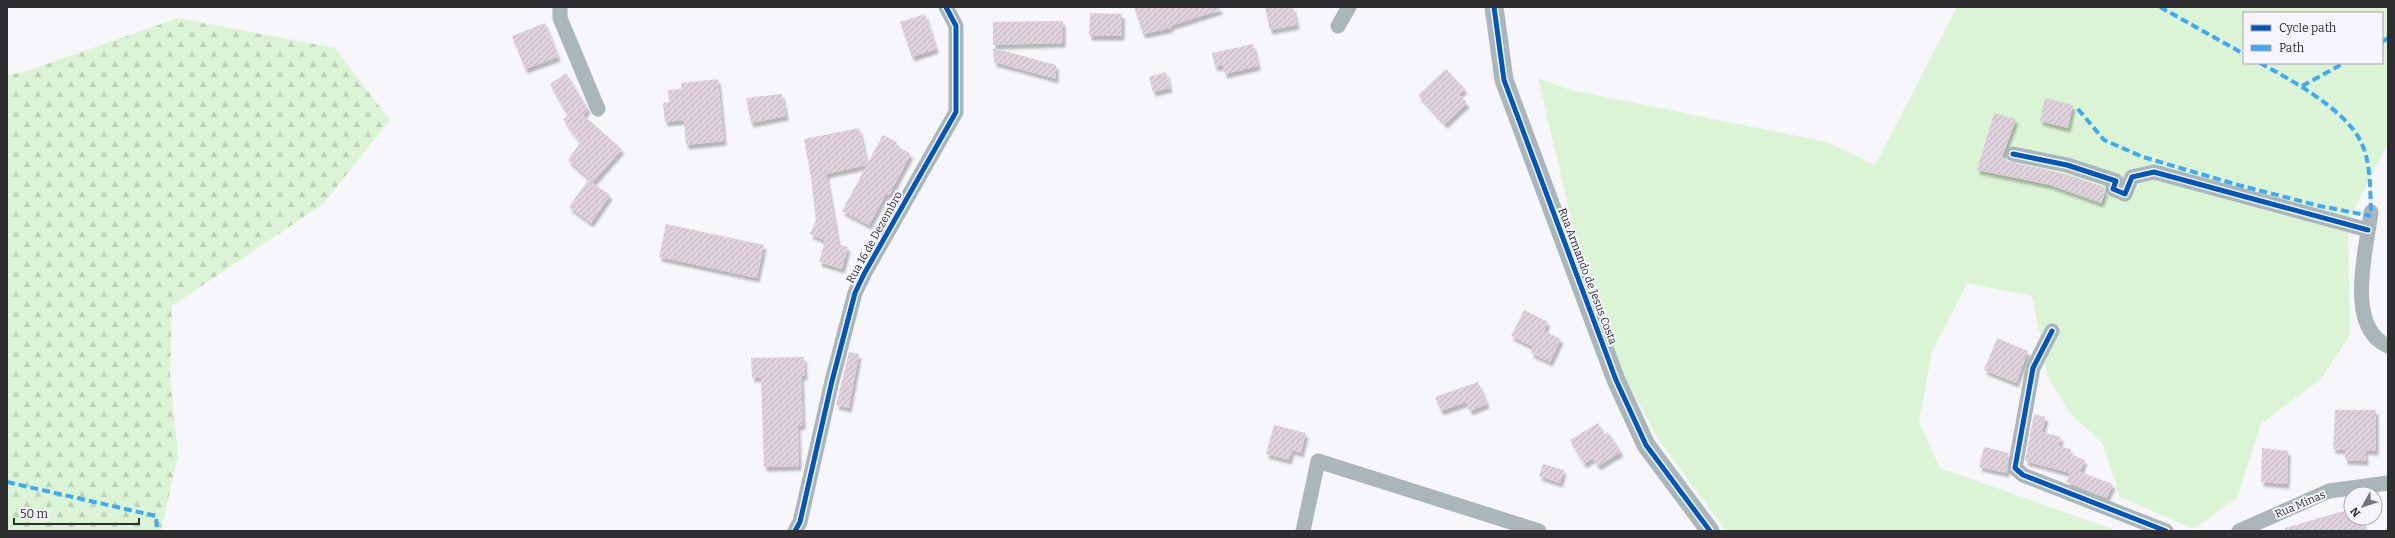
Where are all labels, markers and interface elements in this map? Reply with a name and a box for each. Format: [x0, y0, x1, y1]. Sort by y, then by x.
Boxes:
legend [2243, 12, 2383, 64]
text: Cycle path [2279, 21, 2337, 35]
text: Path [2279, 41, 2305, 55]
street label: Rua 16 de Dezembro [844, 189, 905, 285]
street label: Rua Armando de Jesus Costa [1555, 206, 1620, 346]
north arrow [2343, 486, 2383, 526]
street label: Rua Minas [2273, 488, 2327, 521]
scale bar [14, 500, 139, 526]
text: N [2348, 504, 2363, 519]
text: 50 m [20, 507, 49, 521]

